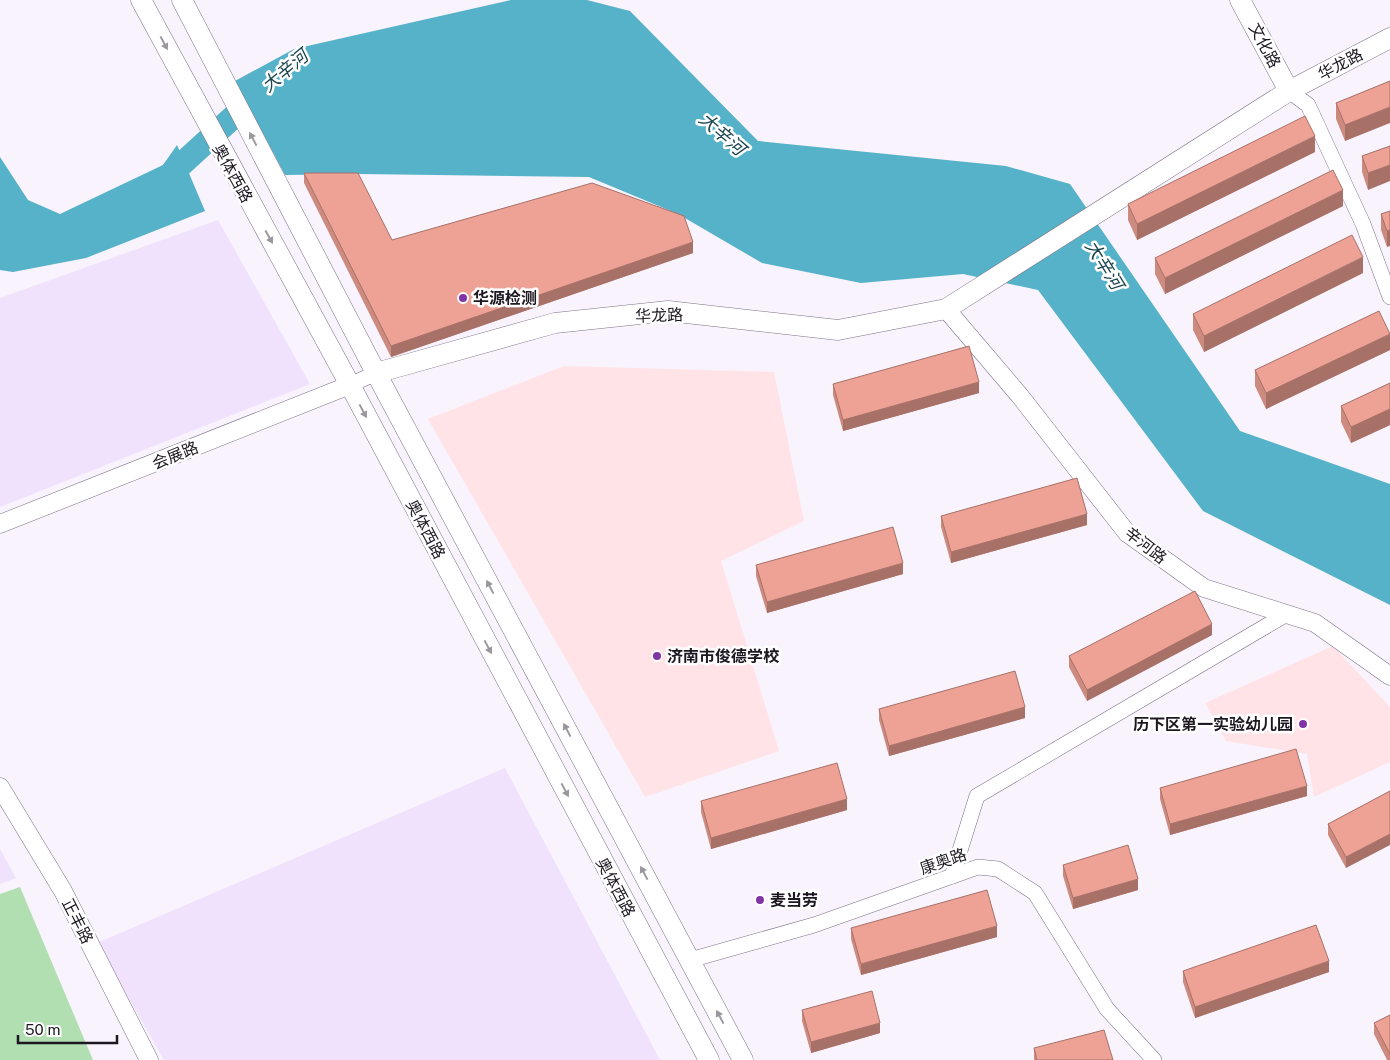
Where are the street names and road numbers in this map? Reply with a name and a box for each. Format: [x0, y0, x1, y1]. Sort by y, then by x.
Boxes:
street label: 文化路 [1245, 20, 1284, 71]
street label: 华龙路 [1315, 45, 1366, 84]
street label: 奥体西路 [209, 141, 256, 206]
street label: 华龙路 [635, 305, 683, 326]
street label: 会展路 [149, 438, 201, 473]
street label: 奥体西路 [402, 497, 449, 562]
street label: 辛河路 [1121, 523, 1170, 568]
street label: 康奥路 [917, 845, 969, 878]
street label: 奥体西路 [592, 855, 639, 920]
street label: 正丰路 [58, 896, 97, 947]

